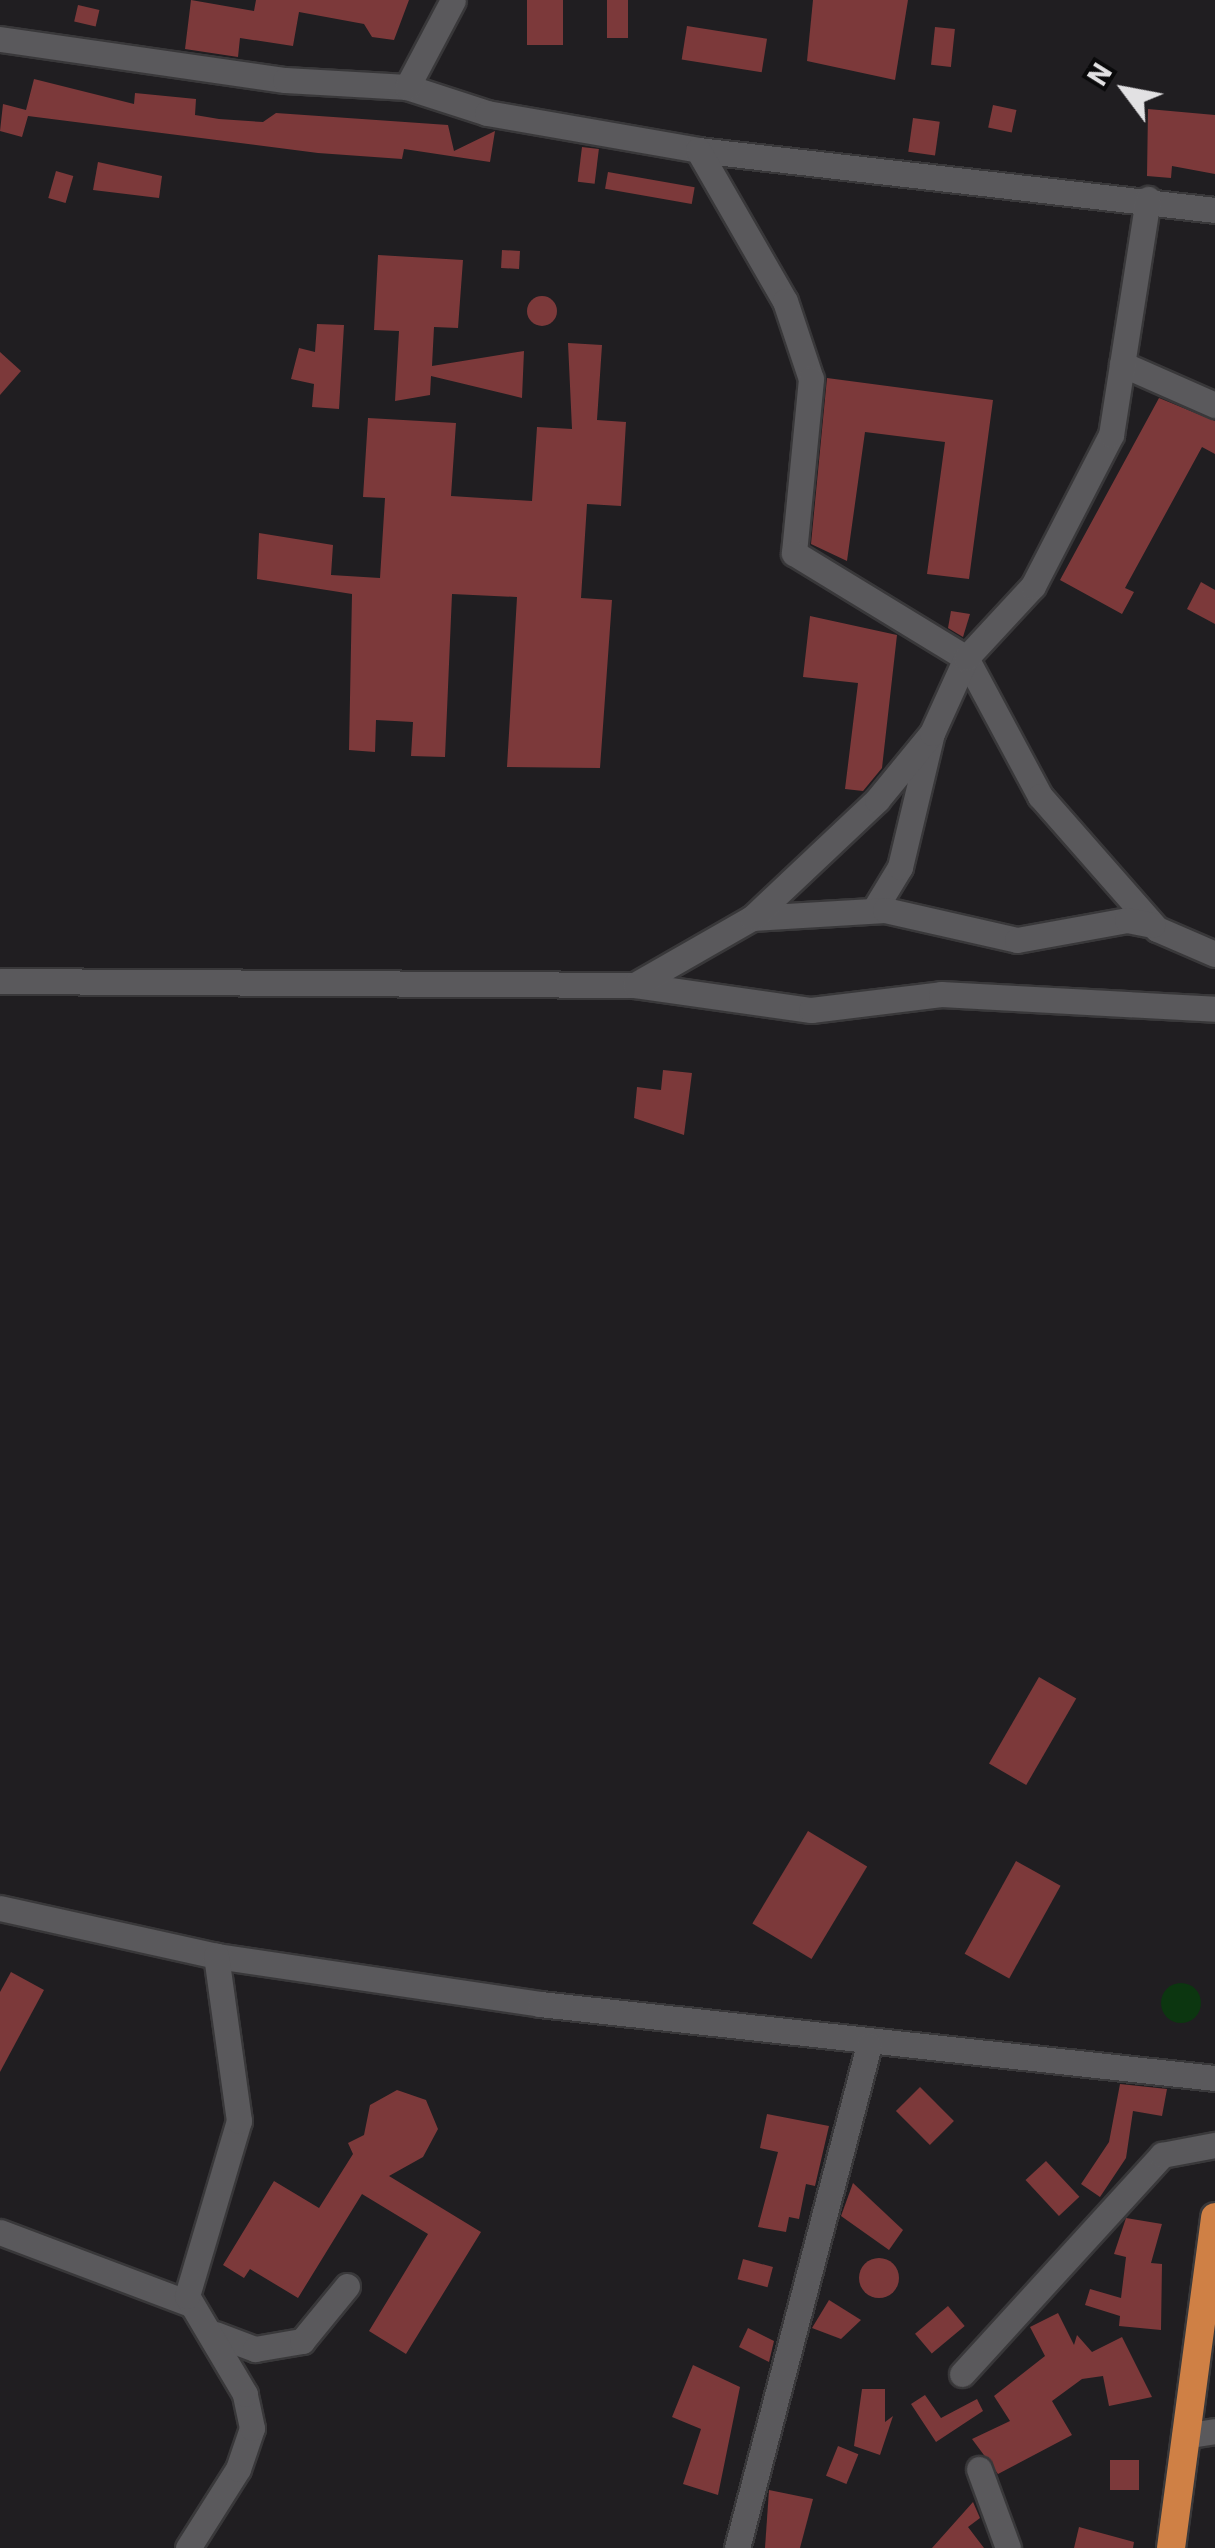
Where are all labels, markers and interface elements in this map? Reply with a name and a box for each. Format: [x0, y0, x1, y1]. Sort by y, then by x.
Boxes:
north arrow [1075, 40, 1175, 140]
text: N [1078, 55, 1120, 92]

